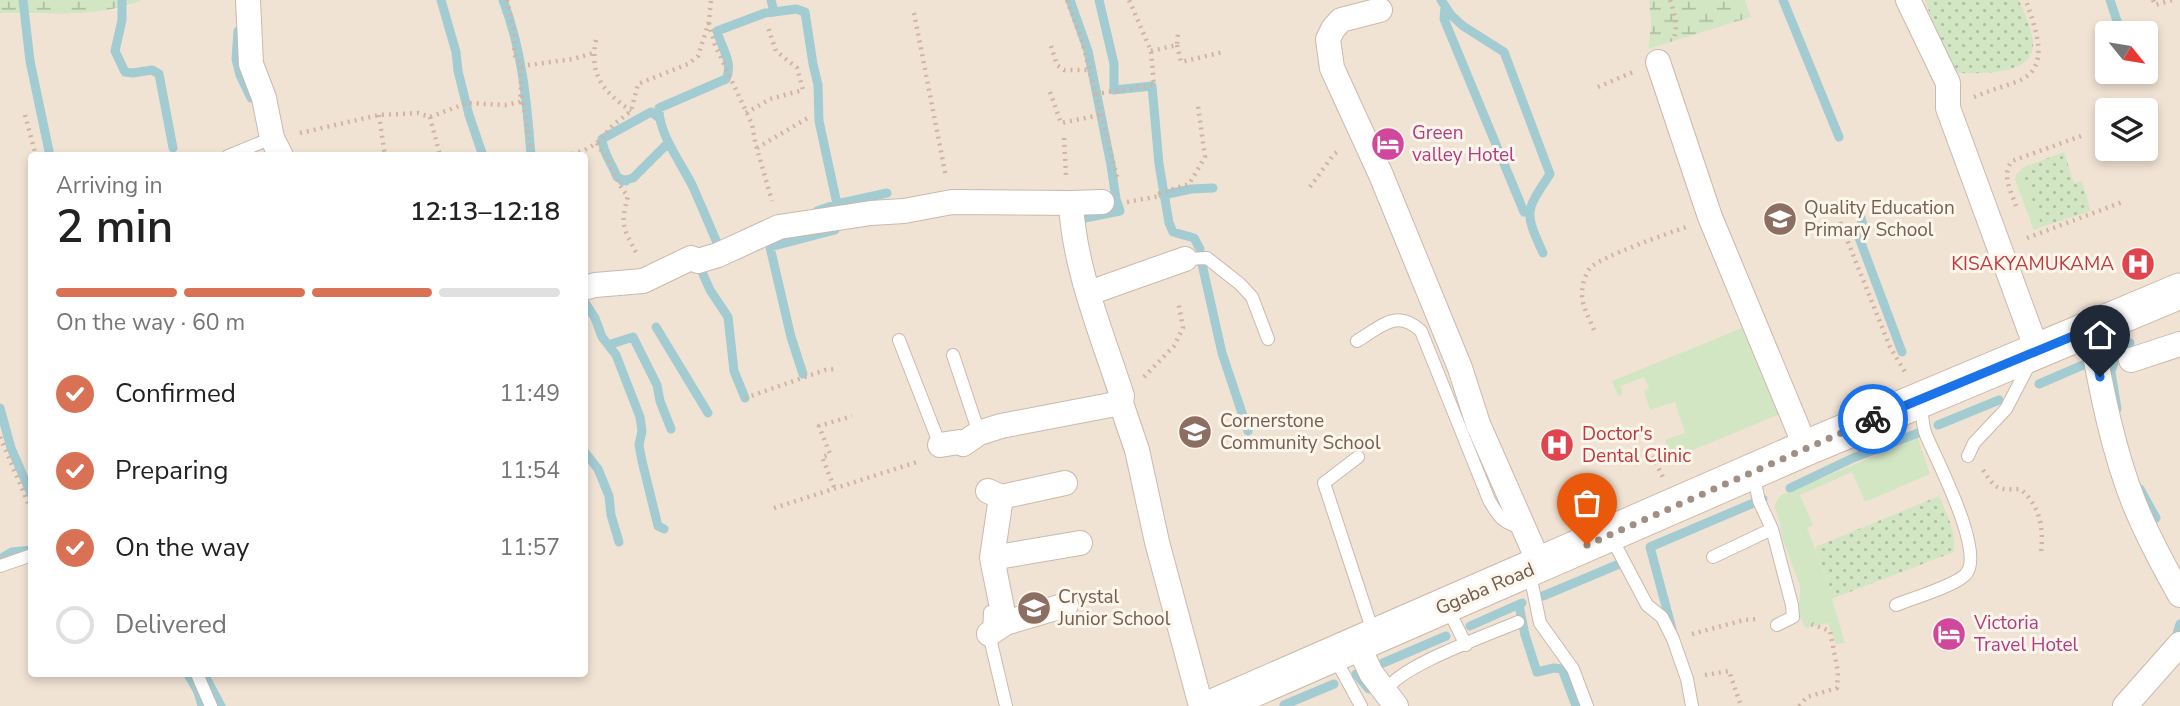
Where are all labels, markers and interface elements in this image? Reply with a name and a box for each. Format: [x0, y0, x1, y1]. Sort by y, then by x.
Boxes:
north arrow [2095, 21, 2158, 84]
map controls [2095, 21, 2158, 161]
button: layers [2095, 98, 2158, 161]
place label: Green valley Hotel [1412, 120, 1515, 168]
hotel icon: Green valley Hotel [1369, 125, 1407, 163]
text: Arriving in [56, 170, 163, 201]
text: 12:13–12:18 [410, 194, 560, 229]
text: 2 min [56, 195, 173, 258]
place label: Quality Education Primary School [1804, 195, 1955, 243]
school or university icon: Quality Education Primary School [1761, 200, 1799, 238]
hospital icon: KISAKYAMUKAMA [2119, 245, 2157, 283]
place label: KISAKYAMUKAMA [1951, 251, 2114, 277]
pin [2070, 305, 2130, 377]
text: On the way · 60 m [56, 307, 245, 338]
icon: home [2081, 316, 2119, 354]
icon: check [56, 375, 94, 413]
text: Confirmed [115, 376, 236, 411]
text: 11:49 [500, 378, 560, 409]
courier [1838, 384, 1908, 454]
icon: bike [1854, 400, 1892, 438]
place label: Cornerstone Community School [1220, 408, 1381, 456]
school or university icon: Cornerstone Community School [1176, 413, 1214, 451]
place label: Doctor's Dental Clinic [1582, 421, 1691, 469]
hospital icon: Doctor's Dental Clinic [1538, 426, 1576, 464]
icon: check [56, 452, 94, 490]
text: Preparing [115, 453, 228, 488]
text: 11:54 [500, 455, 560, 486]
pin [1557, 473, 1617, 545]
icon: bag [1568, 484, 1606, 522]
icon: check [56, 529, 94, 567]
text: On the way [115, 530, 249, 565]
text: 11:57 [500, 532, 560, 563]
street label: Ggaba Road [1431, 556, 1539, 622]
place label: Crystal Junior School [1057, 584, 1171, 632]
school or university icon: Crystal Junior School [1015, 589, 1053, 627]
text: Delivered [115, 607, 227, 642]
place label: Victoria Travel Hotel [1973, 610, 2079, 658]
hotel icon: Victoria Travel Hotel [1930, 615, 1968, 653]

